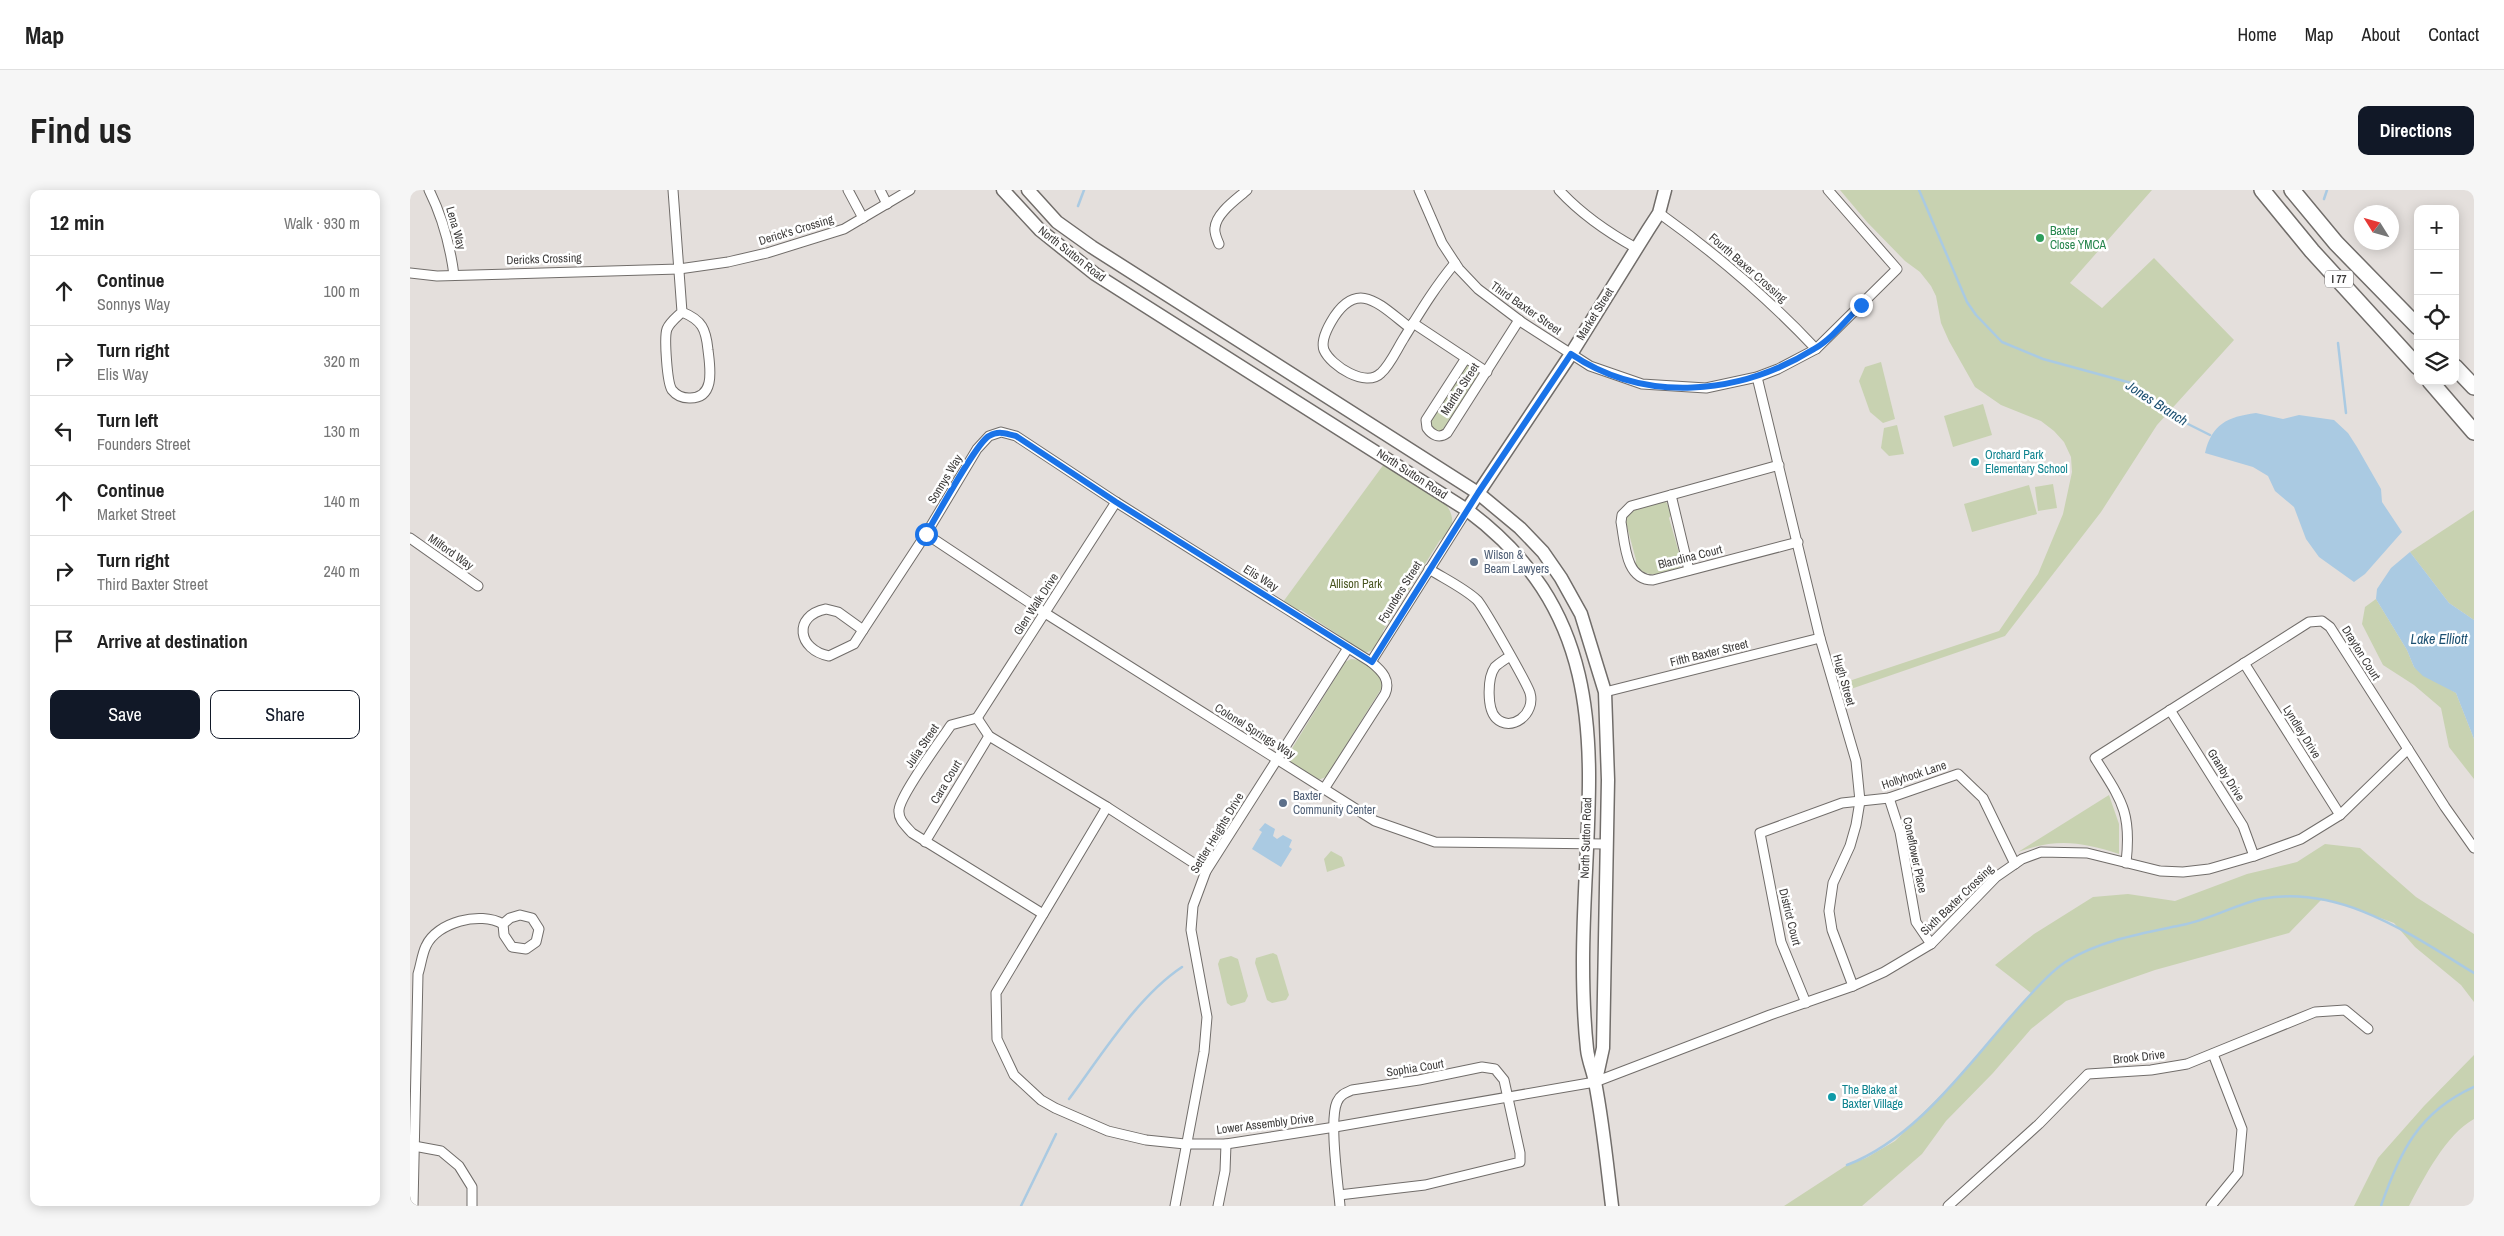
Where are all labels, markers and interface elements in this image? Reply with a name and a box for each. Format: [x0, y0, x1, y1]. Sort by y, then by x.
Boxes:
text: Map [25, 19, 64, 51]
text: Home [2237, 22, 2277, 47]
text: Map [2305, 22, 2334, 47]
text: About [2362, 22, 2400, 47]
text: Contact [2428, 22, 2479, 47]
button: Directions [2358, 106, 2474, 155]
text: Find us [30, 107, 132, 154]
street label: Lena Way [442, 205, 470, 251]
north arrow [2354, 205, 2399, 250]
map controls [2414, 205, 2459, 385]
button: + [2414, 205, 2459, 250]
text: 12 min [50, 208, 105, 237]
street label: Derick's Crossing [757, 211, 836, 249]
text: Walk · 930 m [284, 212, 360, 234]
street label: North Sutton Road [1035, 223, 1109, 285]
place label: Baxter Close YMCA [2050, 223, 2107, 253]
street label: Fourth Baxer Crossing [1706, 230, 1791, 307]
marker: Baxter Close YMCA [2034, 232, 2046, 244]
street label: Dericks Crossing [506, 250, 583, 268]
button: − [2414, 250, 2459, 295]
text: Continue [97, 267, 165, 293]
road number: I 77 [2325, 270, 2353, 288]
icon: ahead [50, 277, 78, 305]
street label: Third Baxter Street [1487, 278, 1565, 339]
text: 100 m [324, 280, 360, 302]
street label: Market Street [1573, 284, 1618, 343]
text: Sonnys Way [97, 293, 170, 315]
route end [1850, 294, 1873, 317]
button: locate [2414, 295, 2459, 340]
text: Turn right [97, 337, 169, 363]
button: layers [2414, 340, 2459, 385]
icon: right [50, 347, 78, 375]
text: 320 m [324, 350, 360, 372]
street label: Martha Street [1437, 359, 1483, 418]
text: Elis Way [97, 363, 148, 385]
water label: Jones Branch [2122, 376, 2191, 430]
text: Turn left [97, 407, 158, 433]
icon: left [50, 417, 78, 445]
text: 130 m [324, 420, 360, 442]
text: Founders Street [97, 433, 190, 455]
street label: North Sutton Road [1373, 445, 1451, 503]
place label: Orchard Park Elementary School [1985, 447, 2068, 477]
street label: Sonnys Way [924, 451, 966, 507]
marker: Orchard Park Elementary School [1969, 456, 1981, 468]
text: Continue [97, 477, 165, 503]
icon: ahead [50, 487, 78, 515]
text: 140 m [324, 490, 360, 512]
text: Market Street [97, 503, 176, 525]
route start [915, 523, 938, 546]
street label: Milford Way [425, 530, 477, 574]
street label: Blandina Court [1656, 541, 1724, 573]
text: Turn right [97, 547, 169, 573]
place label: Wilson & Beam Lawyers [1484, 547, 1549, 577]
marker: Wilson & Beam Lawyers [1468, 556, 1480, 568]
icon: right [50, 557, 78, 585]
street label: Founders Street [1375, 558, 1425, 626]
text: 240 m [324, 560, 360, 582]
street label: Elis Way [1240, 561, 1282, 595]
street label: Glen Walk Drive [1010, 570, 1062, 638]
text: Third Baxter Street [97, 573, 208, 595]
park label: Allison Park [1329, 576, 1382, 592]
street label: Drayton Court [2338, 623, 2384, 683]
icon: arrive [50, 627, 78, 655]
text: Arrive at destination [97, 628, 248, 654]
water label: Lake Elliott [2411, 630, 2468, 648]
street label: Fifth Baxter Street [1668, 636, 1750, 670]
street label: Hugh Street [1829, 653, 1859, 708]
button: Save [50, 690, 200, 739]
button: Share [210, 690, 360, 739]
street label: Colonel Springs Way [1212, 700, 1298, 762]
street label: Lyndley Drive [2279, 702, 2325, 762]
street label: Julia Street [901, 721, 943, 771]
street label: Granby Drive [2204, 746, 2248, 804]
street label: Cara Court [927, 757, 965, 807]
street label: Hollyhock Lane [1880, 757, 1948, 793]
place label: Baxter Community Center [1293, 788, 1376, 818]
street label: Settler Heights Drive [1187, 790, 1247, 876]
marker: Baxter Community Center [1277, 797, 1289, 809]
street label: North Sutton Road [1577, 797, 1595, 879]
street label: Coneflower Place [1899, 816, 1931, 894]
street label: Sixth Baxter Crossing [1917, 861, 1997, 939]
street label: District Court [1775, 887, 1805, 947]
street label: Brook Drive [2112, 1046, 2166, 1068]
street label: Sophia Court [1385, 1056, 1445, 1080]
place label: The Blake at Baxter Village [1842, 1082, 1903, 1112]
marker: The Blake at Baxter Village [1826, 1091, 1838, 1103]
street label: Lower Assembly Drive [1215, 1110, 1315, 1138]

